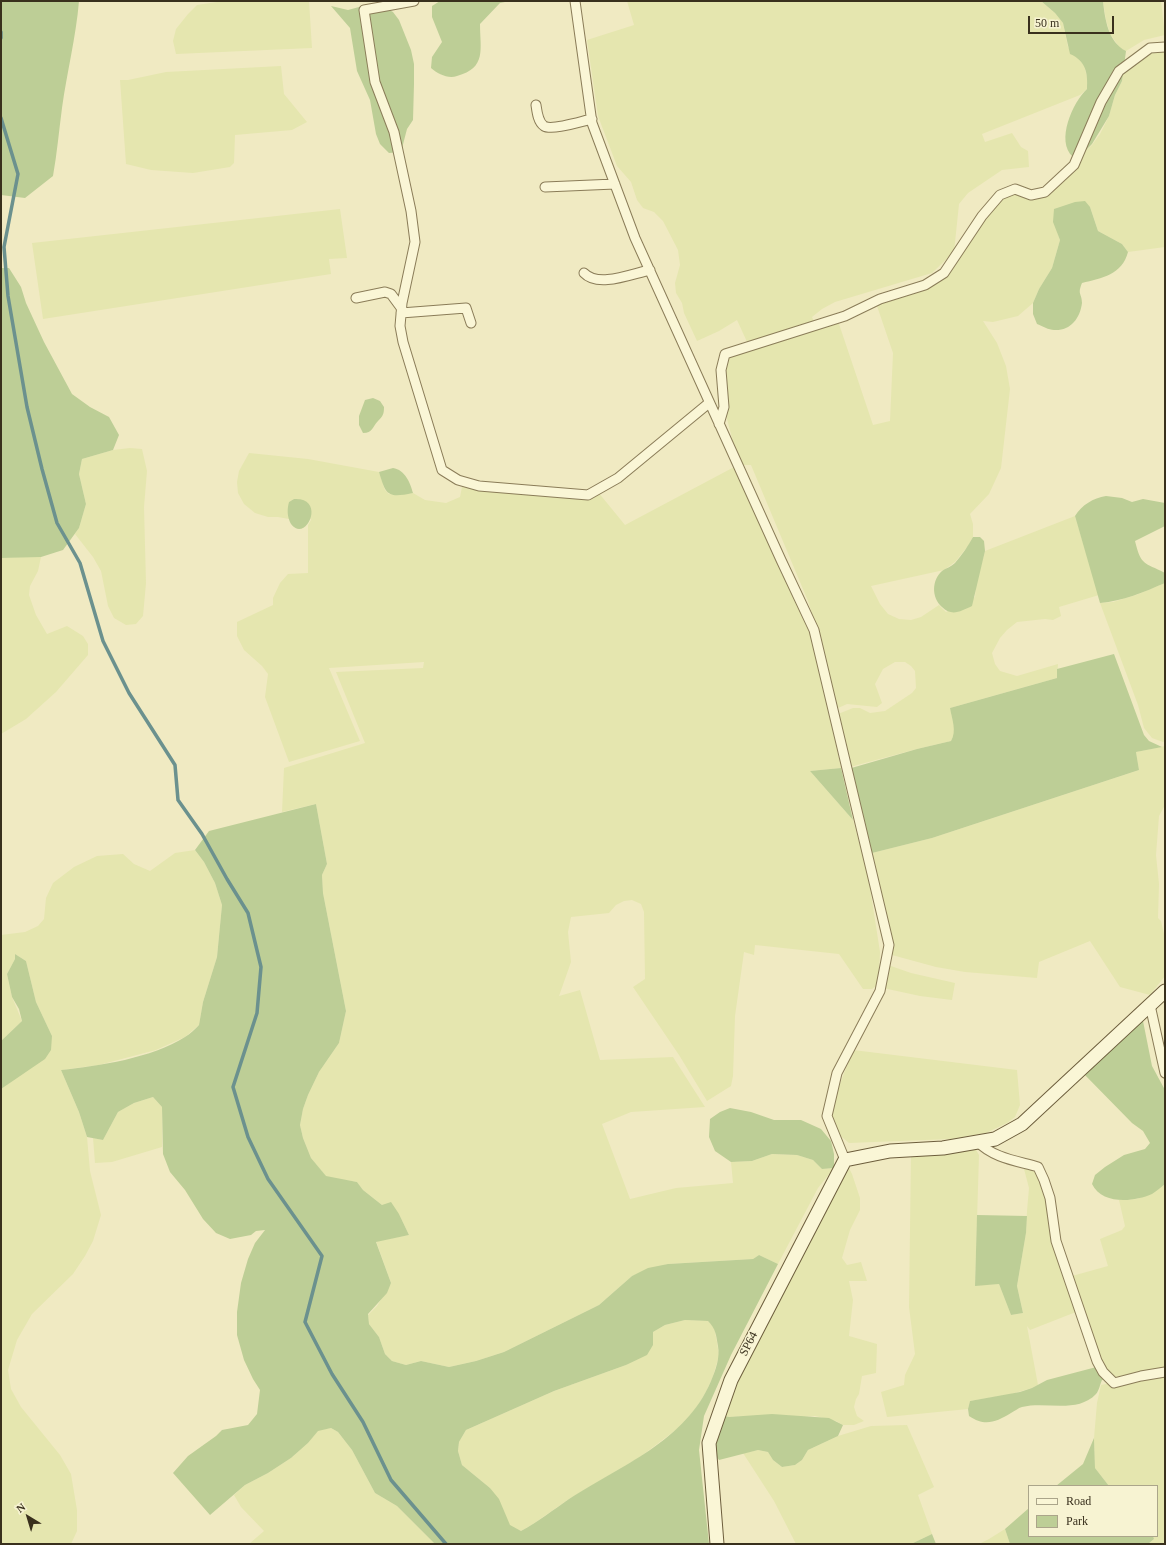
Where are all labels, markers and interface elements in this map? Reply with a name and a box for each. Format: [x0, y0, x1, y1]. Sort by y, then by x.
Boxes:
scale bar [1030, 8, 1116, 34]
text: 50 m [1035, 16, 1059, 30]
street label: SP64 [737, 1329, 761, 1359]
legend [1028, 1485, 1158, 1537]
text: Road [1066, 1494, 1091, 1508]
north arrow [8, 1497, 48, 1537]
text: N [14, 1500, 27, 1515]
text: Park [1066, 1514, 1088, 1528]

